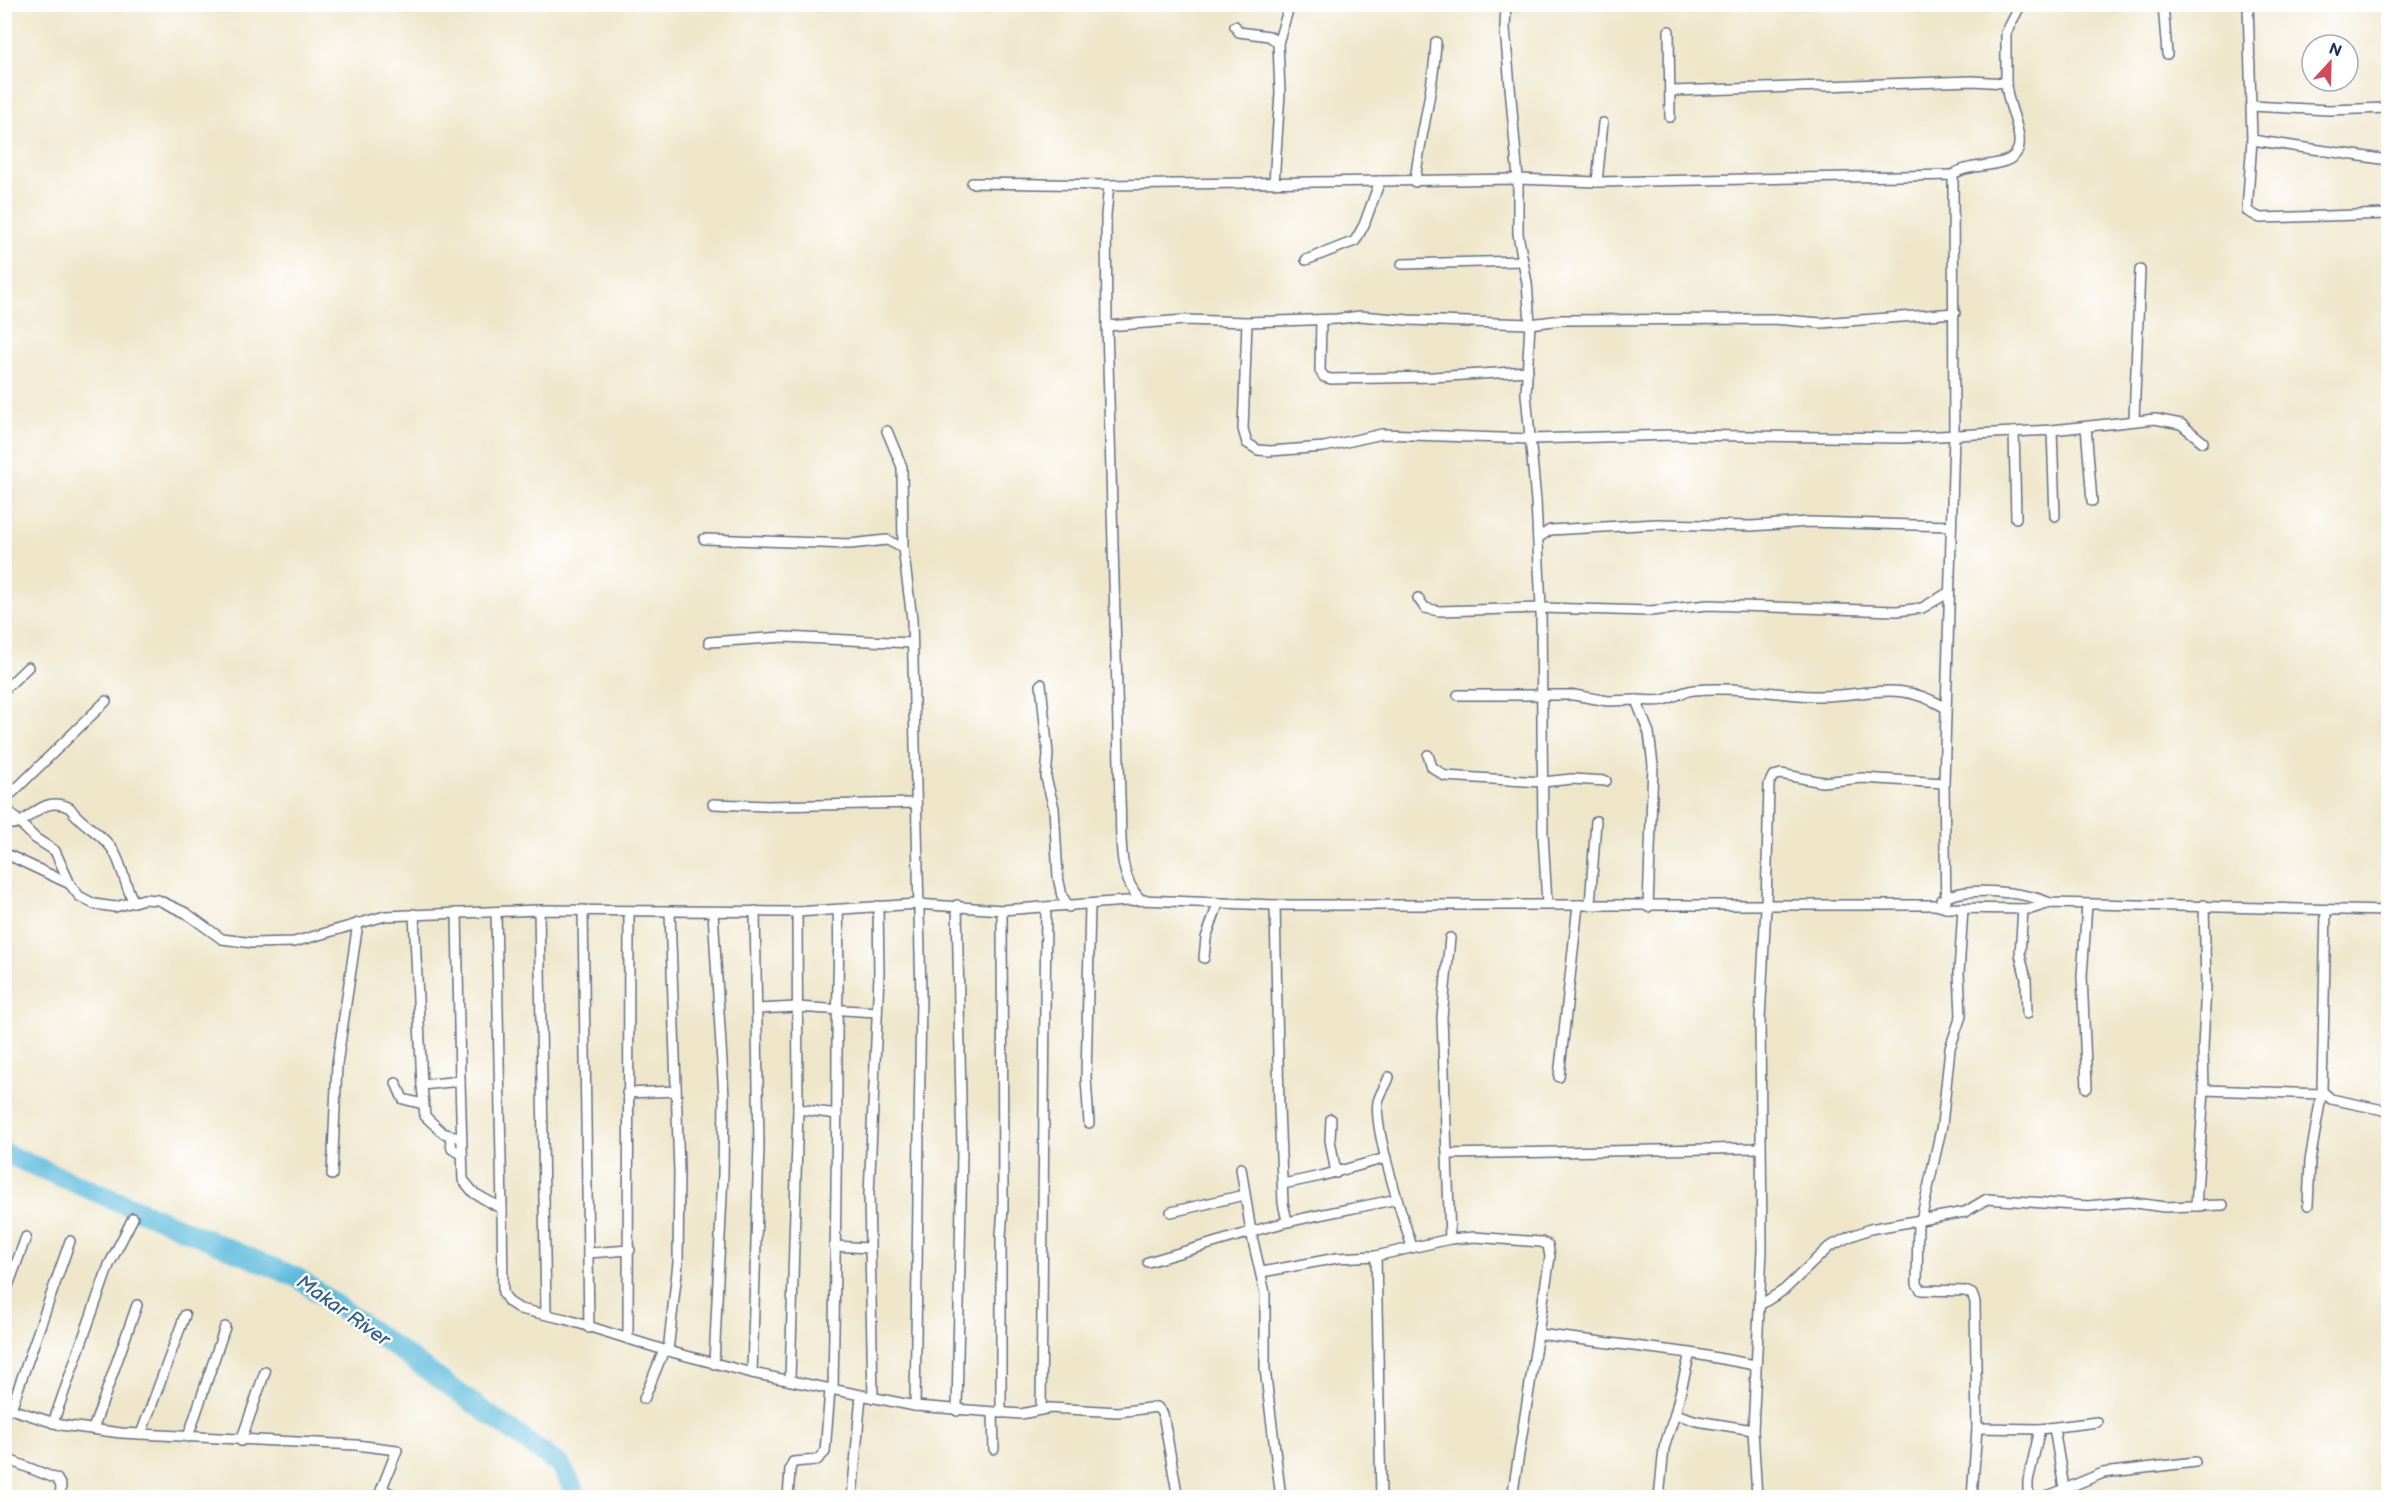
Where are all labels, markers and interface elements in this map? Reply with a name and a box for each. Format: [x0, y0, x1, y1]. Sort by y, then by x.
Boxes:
north arrow [2300, 33, 2360, 93]
text: N [2326, 39, 2344, 62]
water label: Makar River [292, 1270, 396, 1353]

